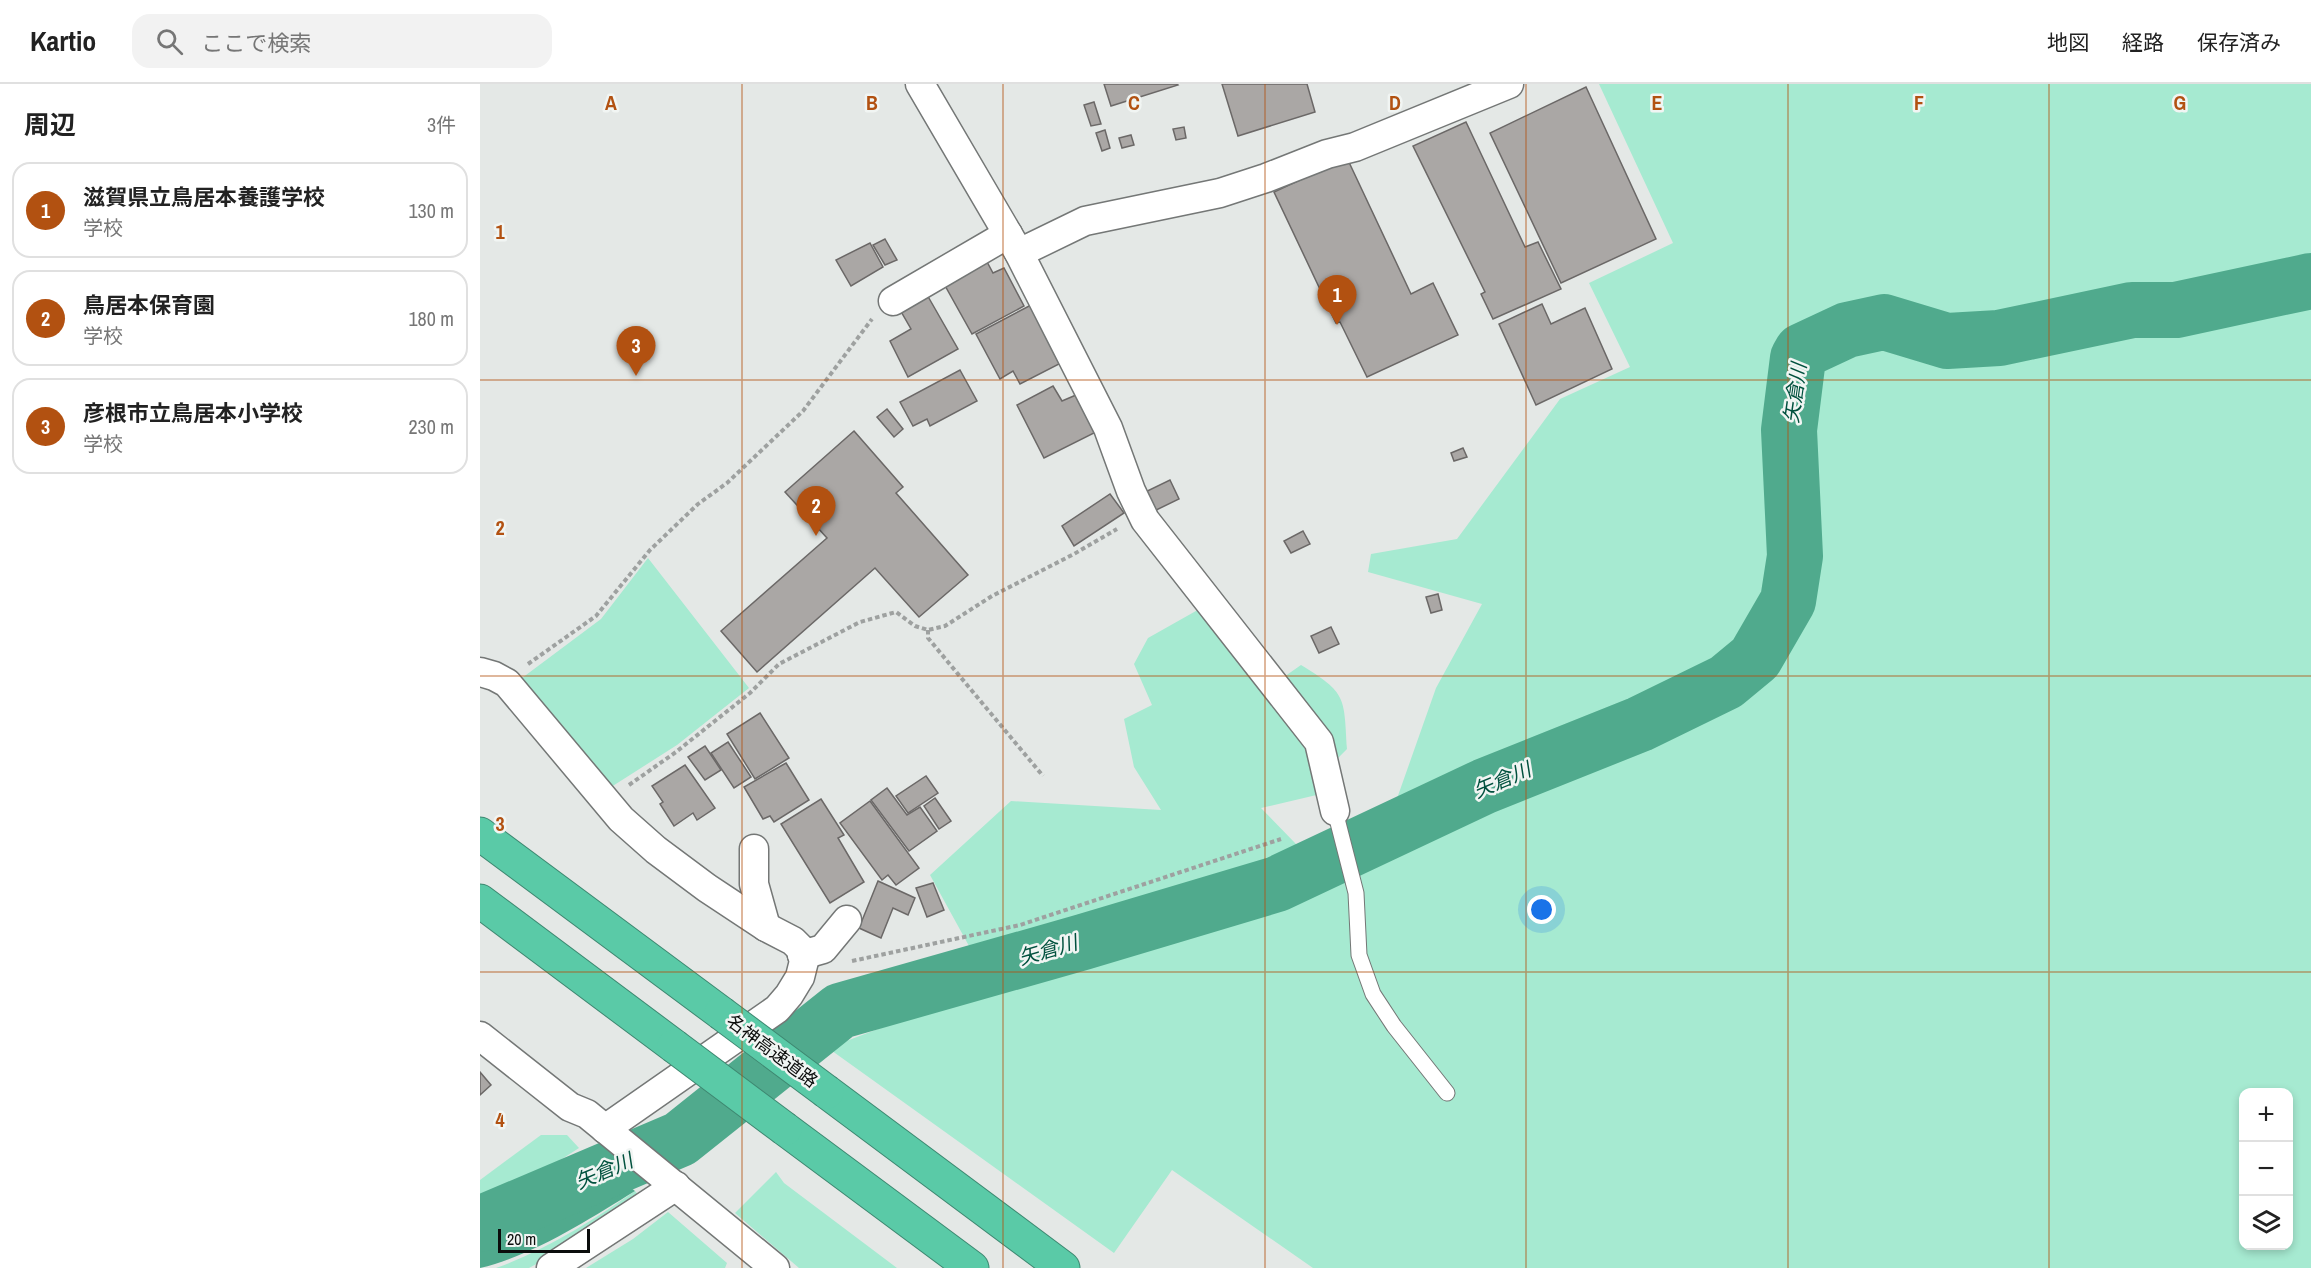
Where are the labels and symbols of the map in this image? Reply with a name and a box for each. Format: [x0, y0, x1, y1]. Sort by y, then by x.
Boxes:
text: A [605, 89, 617, 116]
text: B [866, 89, 878, 116]
text: C [1128, 89, 1140, 116]
text: D [1389, 89, 1401, 116]
text: E [1652, 89, 1663, 116]
text: F [1914, 89, 1924, 116]
text: G [2174, 89, 2186, 116]
text: 1 [495, 218, 505, 245]
pin: 1 [1318, 276, 1356, 325]
pin: 3 [616, 326, 656, 376]
water label: 矢倉川 [1777, 359, 1812, 425]
pin: 2 [796, 486, 836, 536]
text: 2 [495, 514, 505, 541]
water label: 矢倉川 [1469, 755, 1537, 804]
text: 3 [495, 810, 505, 837]
your location [1527, 895, 1556, 924]
water label: 矢倉川 [1015, 928, 1082, 971]
street label: 名神高速道路 [722, 1008, 823, 1093]
text: 4 [495, 1106, 505, 1133]
water label: 矢倉川 [571, 1146, 639, 1195]
scale bar [498, 1226, 590, 1254]

